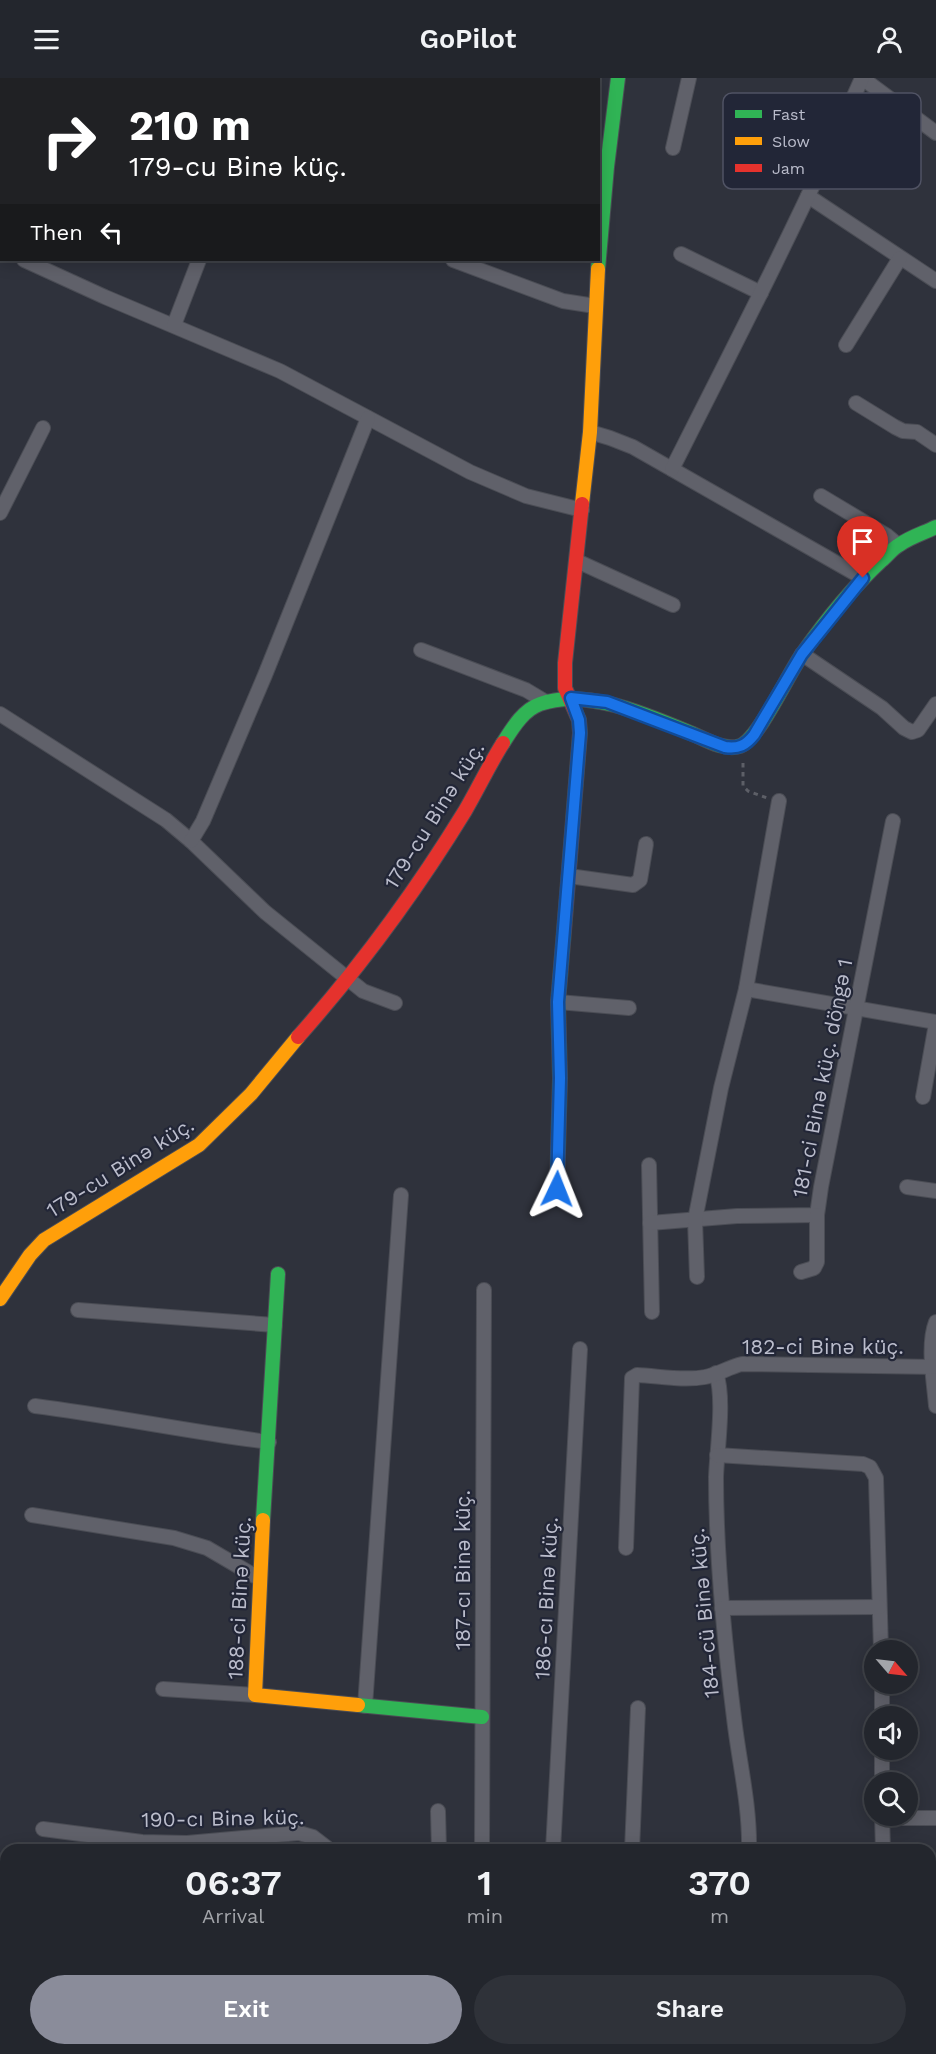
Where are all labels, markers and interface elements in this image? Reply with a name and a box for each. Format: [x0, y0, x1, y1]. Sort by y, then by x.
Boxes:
icon: menu [30, 23, 63, 56]
text: GoPilot [420, 23, 516, 55]
icon: person [873, 23, 906, 56]
legend [723, 93, 921, 189]
text: 210 m [129, 101, 251, 150]
icon: right [30, 102, 108, 180]
text: Fast [772, 105, 805, 124]
text: Slow [772, 132, 810, 151]
text: 179-cu Binə küç. [129, 151, 347, 183]
text: Jam [772, 159, 805, 178]
icon: left [95, 216, 128, 249]
text: Then [30, 220, 83, 245]
pin [837, 516, 888, 578]
icon: arrive [846, 525, 879, 558]
street label: 179-cu Binə küç. [379, 737, 489, 893]
street label: 181-ci Binə küç. döngə 1 [787, 957, 857, 1199]
street label: 179-cu Binə küç. [42, 1112, 198, 1222]
position arrow [525, 1157, 589, 1221]
street label: 182-ci Binə küç. [742, 1334, 904, 1359]
street label: 187-cı Binə küç. [450, 1490, 475, 1650]
street label: 188-ci Binə küç. [222, 1516, 256, 1680]
street label: 186-cı Binə küç. [529, 1516, 563, 1680]
street label: 184-cü Binə küç. [684, 1527, 724, 1699]
north arrow [864, 1640, 918, 1694]
map controls [864, 1640, 918, 1826]
button: sound [864, 1706, 918, 1760]
button: search [864, 1772, 918, 1826]
street label: 190-cı Binə küç. [141, 1804, 305, 1832]
text: 06:37 [185, 1862, 282, 1904]
text: 1 [477, 1862, 492, 1904]
text: 370 [688, 1862, 751, 1904]
text: Arrival [202, 1904, 264, 1928]
text: min [466, 1904, 503, 1928]
text: m [710, 1904, 729, 1928]
button: Exit [30, 1975, 462, 2044]
button: Share [474, 1975, 906, 2044]

